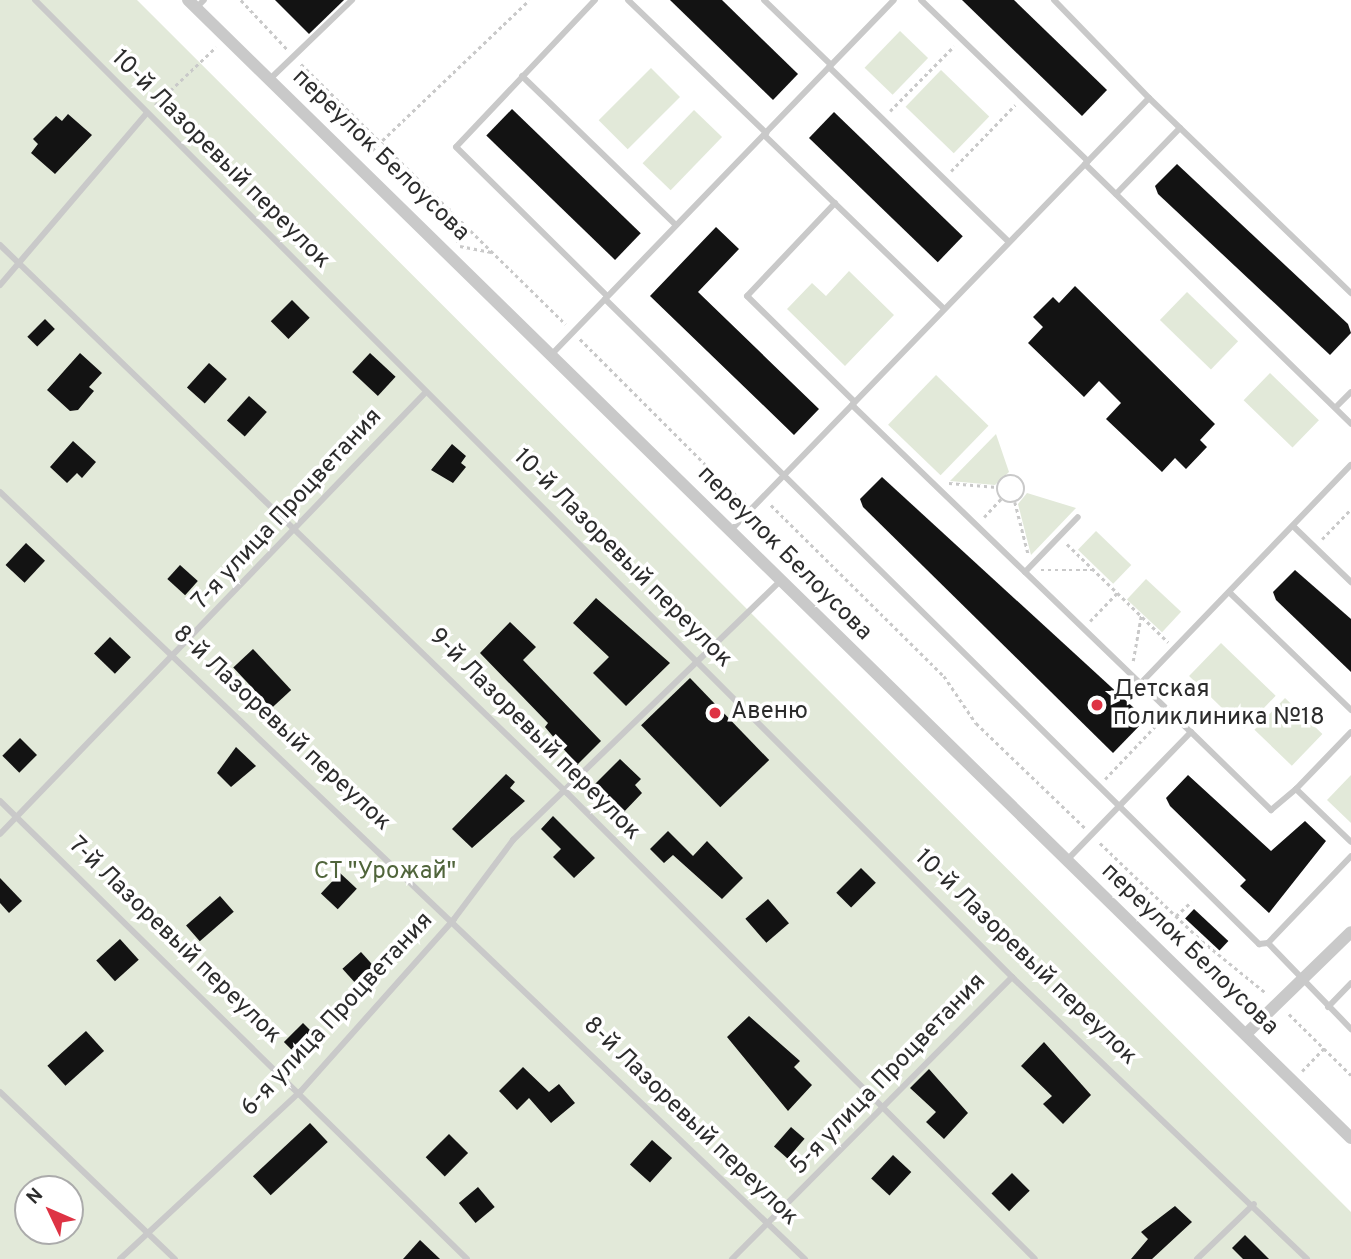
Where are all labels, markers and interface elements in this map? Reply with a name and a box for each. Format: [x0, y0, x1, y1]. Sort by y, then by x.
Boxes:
street label: 10-й Лазоревый переулок [105, 45, 335, 275]
street label: переулок Белоусова [285, 64, 475, 248]
street label: 7-я улица Процветания [187, 403, 389, 617]
street label: 10-й Лазоревый переулок [507, 444, 737, 674]
street label: переулок Белоусова [691, 461, 877, 647]
street label: 8-й Лазоревый переулок [166, 620, 396, 838]
street label: 9-й Лазоревый переулок [422, 623, 646, 847]
place label: Детская поликлиника №18 [1113, 677, 1325, 733]
marker: Детская поликлиника №18 [1087, 695, 1107, 715]
place label: Авеню [731, 699, 808, 727]
marker: Авеню [705, 703, 725, 723]
street label: 7-й Лазоревый переулок [62, 832, 286, 1050]
street label: 10-й Лазоревый переулок [908, 844, 1142, 1072]
street label: переулок Белоусова [1094, 858, 1284, 1042]
park label: СТ "Урожай" [313, 859, 457, 887]
street label: 6-я улица Процветания [236, 907, 440, 1123]
street label: 5-я улица Процветания [785, 968, 993, 1182]
street label: 8-й Лазоревый переулок [576, 1012, 804, 1232]
north arrow [14, 1175, 84, 1245]
text: N [22, 1184, 49, 1210]

